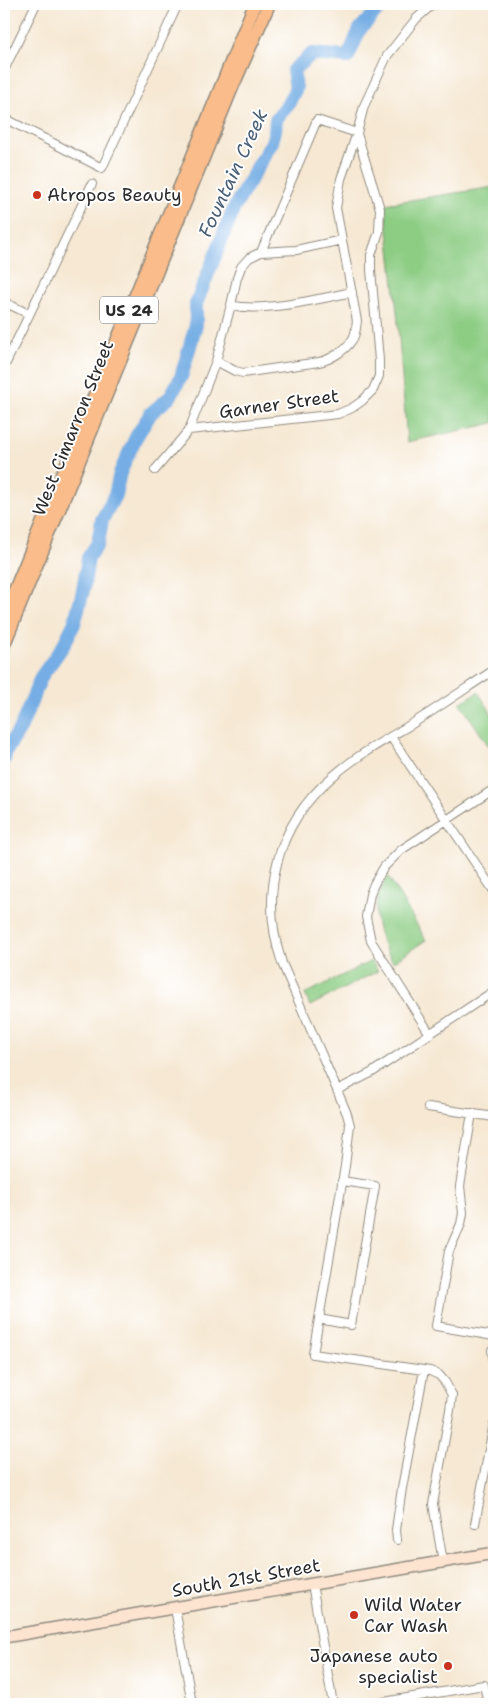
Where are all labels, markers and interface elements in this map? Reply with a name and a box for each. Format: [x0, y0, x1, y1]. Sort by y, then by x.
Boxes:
water label: Fountain Creek [192, 105, 274, 241]
place label: Atropos Beauty [47, 183, 182, 207]
marker: Atropos Beauty [31, 189, 43, 201]
road number: US 24 [100, 296, 158, 324]
street label: West Cimarron Street [27, 336, 119, 520]
street label: Garner Street [218, 384, 341, 424]
street label: South 21st Street [170, 1553, 322, 1603]
place label: Wild Water Car Wash [364, 1593, 462, 1638]
marker: Wild Water Car Wash [348, 1609, 360, 1621]
place label: Japanese auto specialist [310, 1644, 438, 1689]
marker: Japanese auto specialist [442, 1660, 454, 1672]

